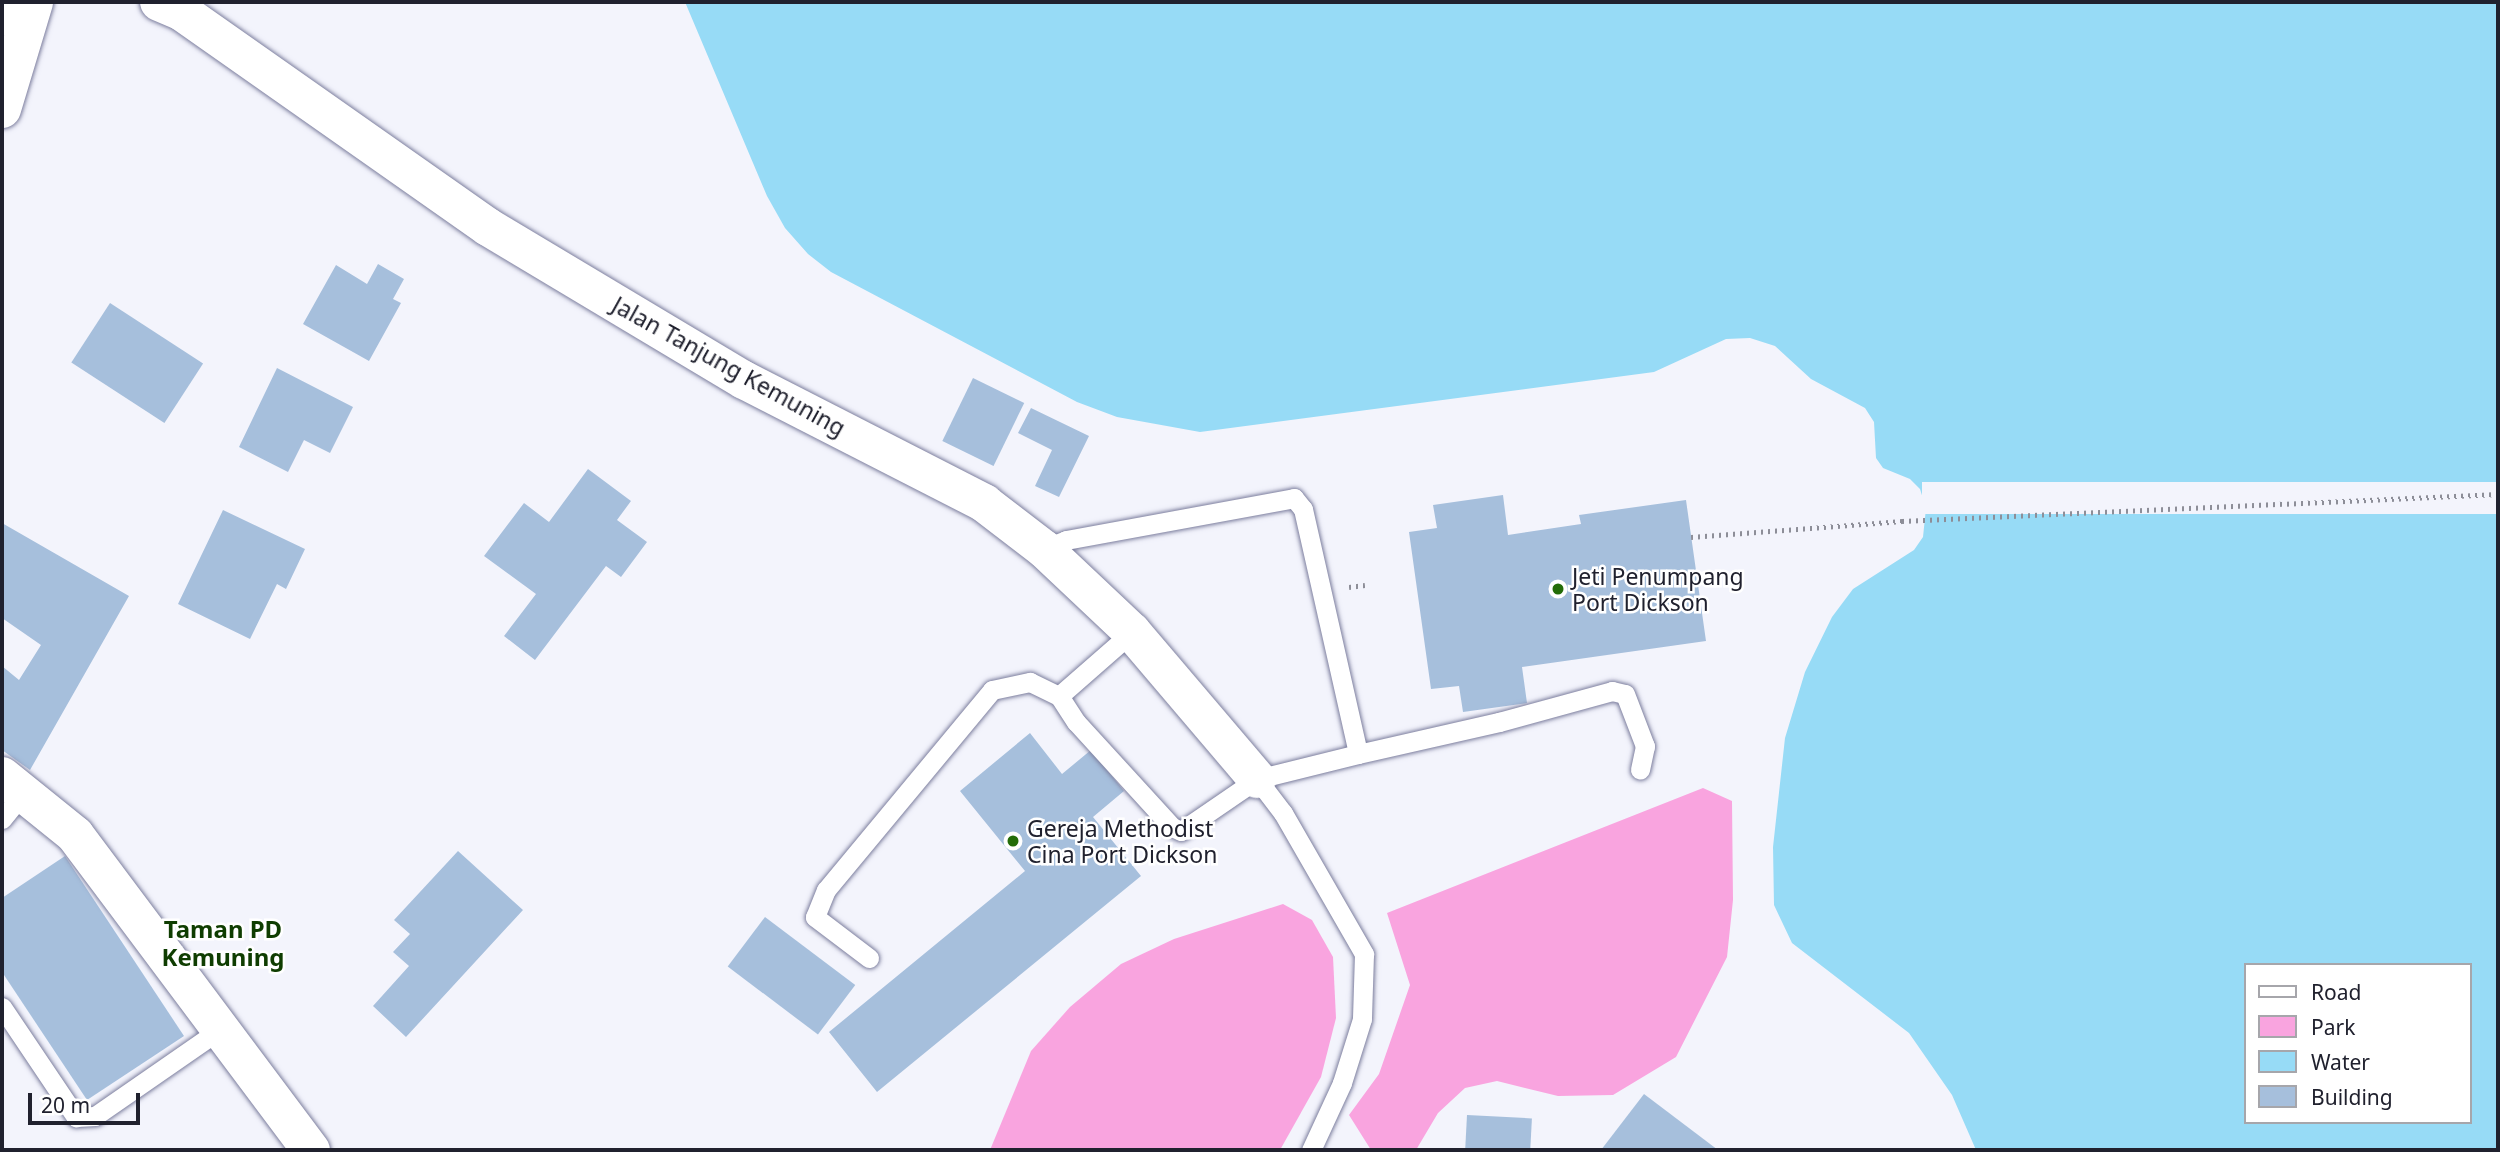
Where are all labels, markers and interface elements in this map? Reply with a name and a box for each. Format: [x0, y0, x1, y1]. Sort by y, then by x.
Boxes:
street label: Jalan Tanjung Kemuning [608, 290, 850, 442]
place label: Jeti Penumpang Port Dickson [1572, 562, 1744, 616]
marker: Jeti Penumpang Port Dickson [1550, 581, 1566, 597]
place label: Gereja Methodist Cina Port Dickson [1027, 814, 1217, 868]
marker: Gereja Methodist Cina Port Dickson [1005, 833, 1021, 849]
district label: Taman PD Kemuning [162, 915, 284, 971]
legend [2244, 963, 2472, 1124]
text: Road [2311, 978, 2361, 1006]
text: Park [2311, 1013, 2355, 1041]
text: Water [2311, 1048, 2370, 1076]
scale bar [32, 1078, 144, 1122]
text: Building [2311, 1083, 2393, 1111]
text: 20 m [41, 1091, 90, 1119]

